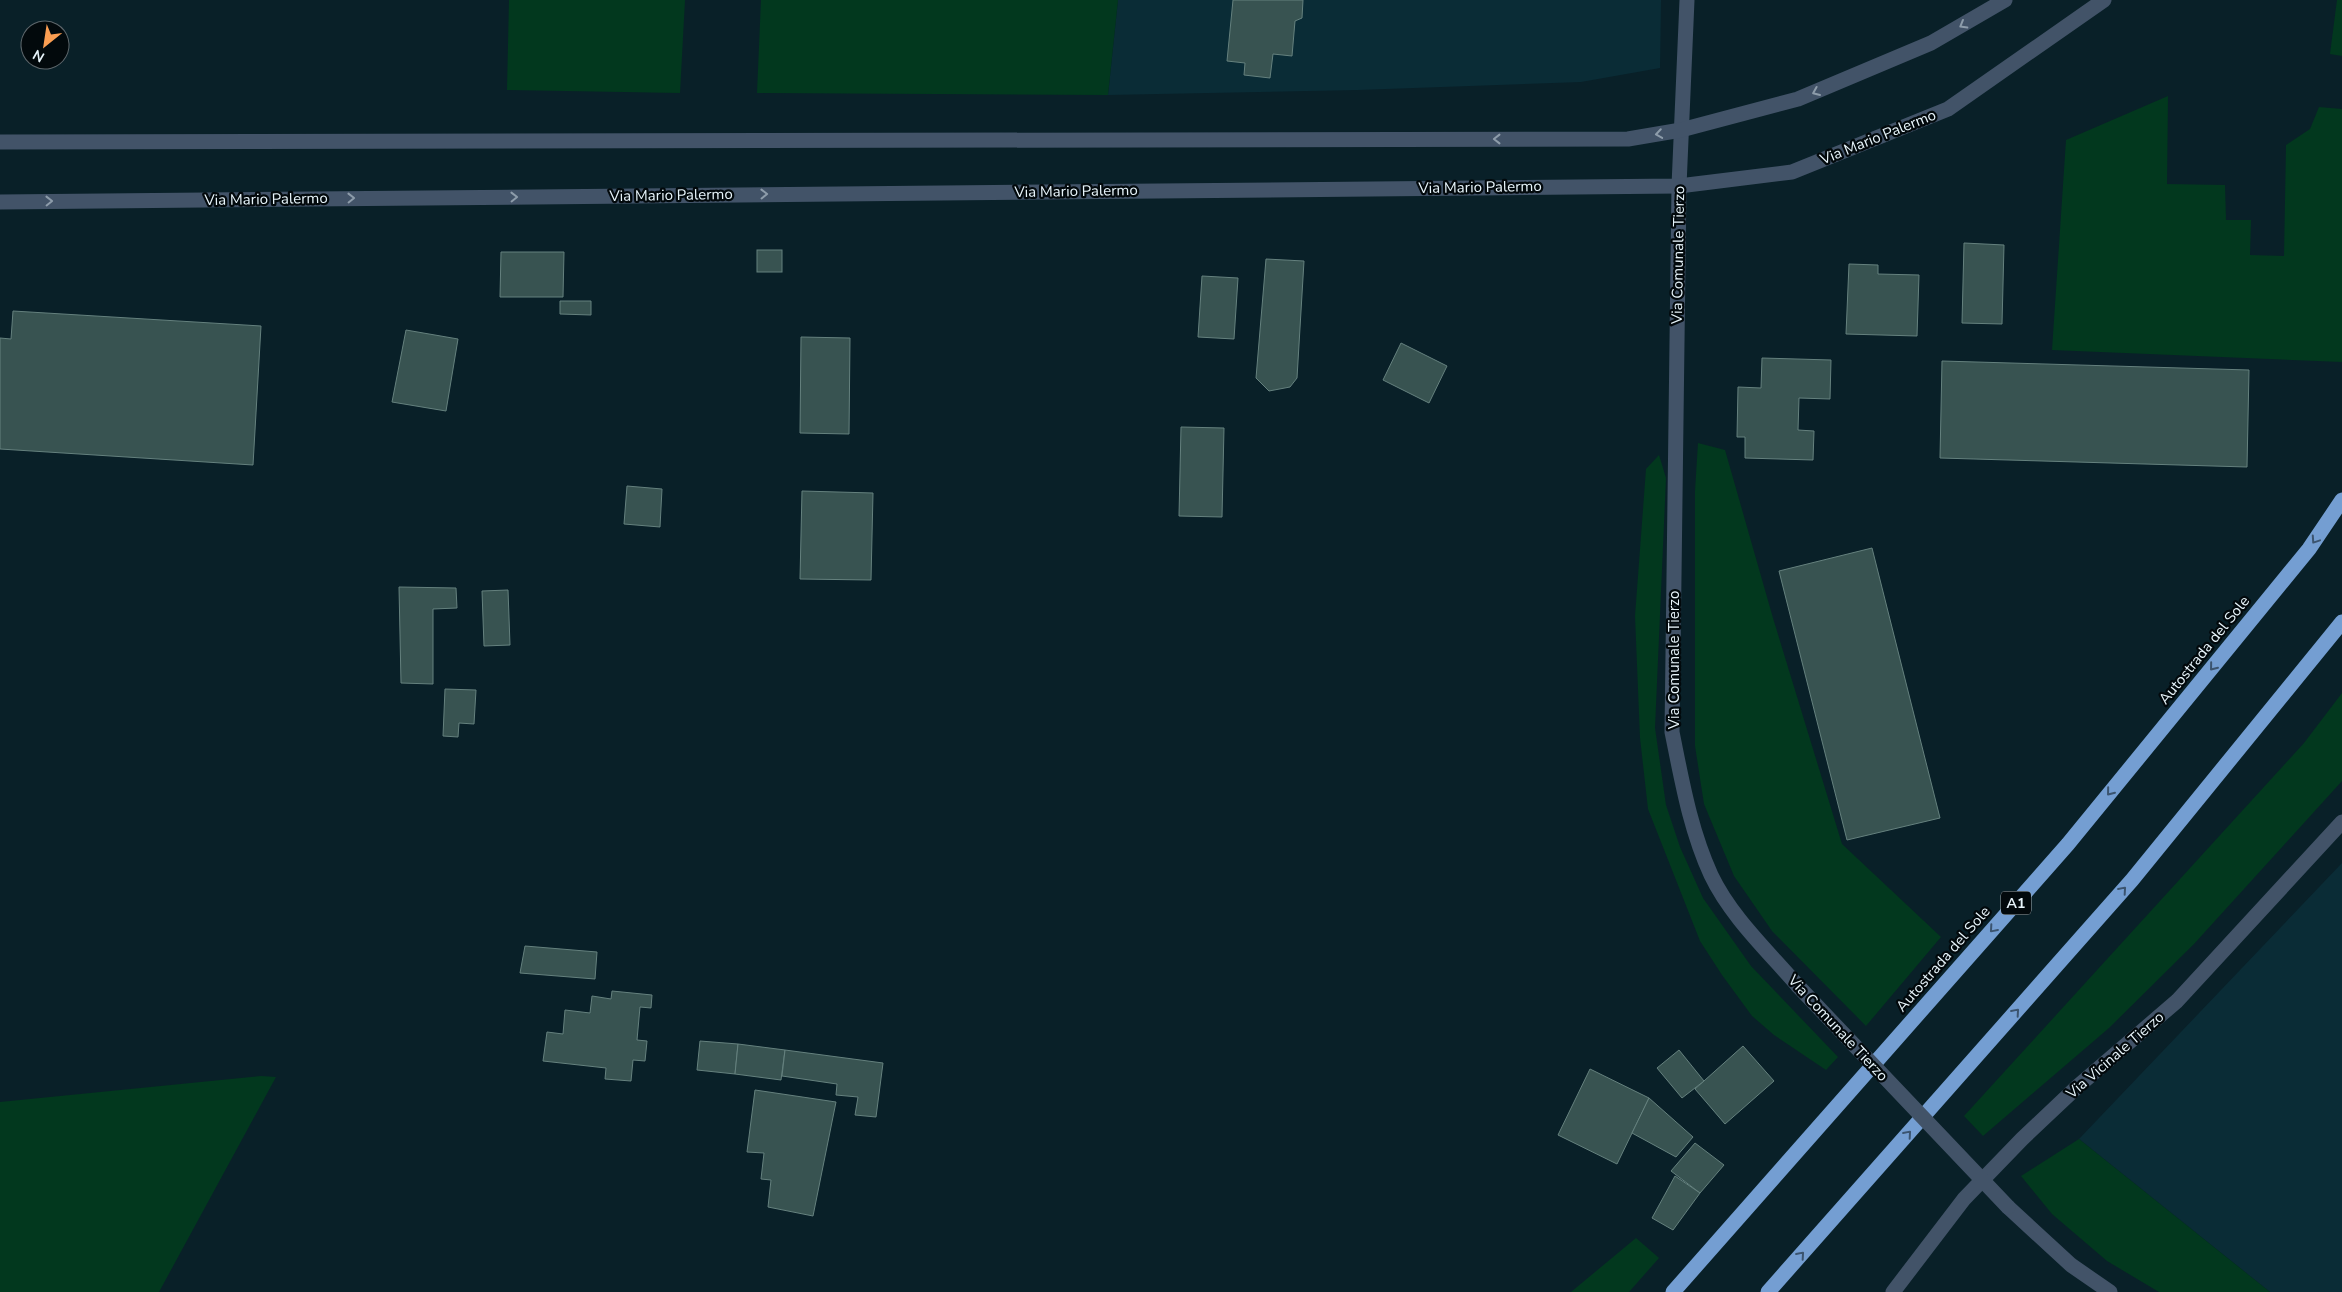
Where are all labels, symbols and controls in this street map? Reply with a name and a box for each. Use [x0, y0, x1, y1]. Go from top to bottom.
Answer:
one-way arrow [1960, 18, 1969, 28]
north arrow [20, 20, 70, 70]
text: N [29, 45, 48, 67]
one-way arrow [1812, 86, 1821, 96]
street label: Via Mario Palermo [1816, 105, 1939, 170]
one-way arrow [1655, 128, 1663, 139]
one-way arrow [1493, 134, 1500, 144]
street label: Via Mario Palermo [1417, 176, 1542, 198]
street label: Via Mario Palermo [1013, 180, 1138, 202]
street label: Via Mario Palermo [608, 184, 733, 206]
street label: Via Comunale Tierzo [1667, 186, 1689, 325]
street label: Via Mario Palermo [203, 188, 328, 210]
one-way arrow [760, 189, 768, 199]
one-way arrow [510, 192, 518, 202]
one-way arrow [348, 193, 355, 203]
one-way arrow [45, 196, 53, 206]
one-way arrow [2312, 535, 2321, 544]
street label: Via Comunale Tierzo [1664, 591, 1684, 730]
street label: Autostrada del Sole [2154, 592, 2254, 708]
one-way arrow [2209, 661, 2218, 670]
one-way arrow [2106, 787, 2115, 796]
one-way arrow [2117, 886, 2126, 895]
road number: A1 [2001, 891, 2031, 914]
street label: Autostrada del Sole [1892, 902, 1995, 1016]
one-way arrow [1990, 923, 1998, 932]
street label: Via Comunale Tierzo [1783, 970, 1893, 1085]
street label: Via Vicinale Tierzo [2061, 1007, 2168, 1104]
one-way arrow [2010, 1008, 2019, 1017]
one-way arrow [1902, 1130, 1911, 1139]
one-way arrow [1795, 1252, 1804, 1261]

